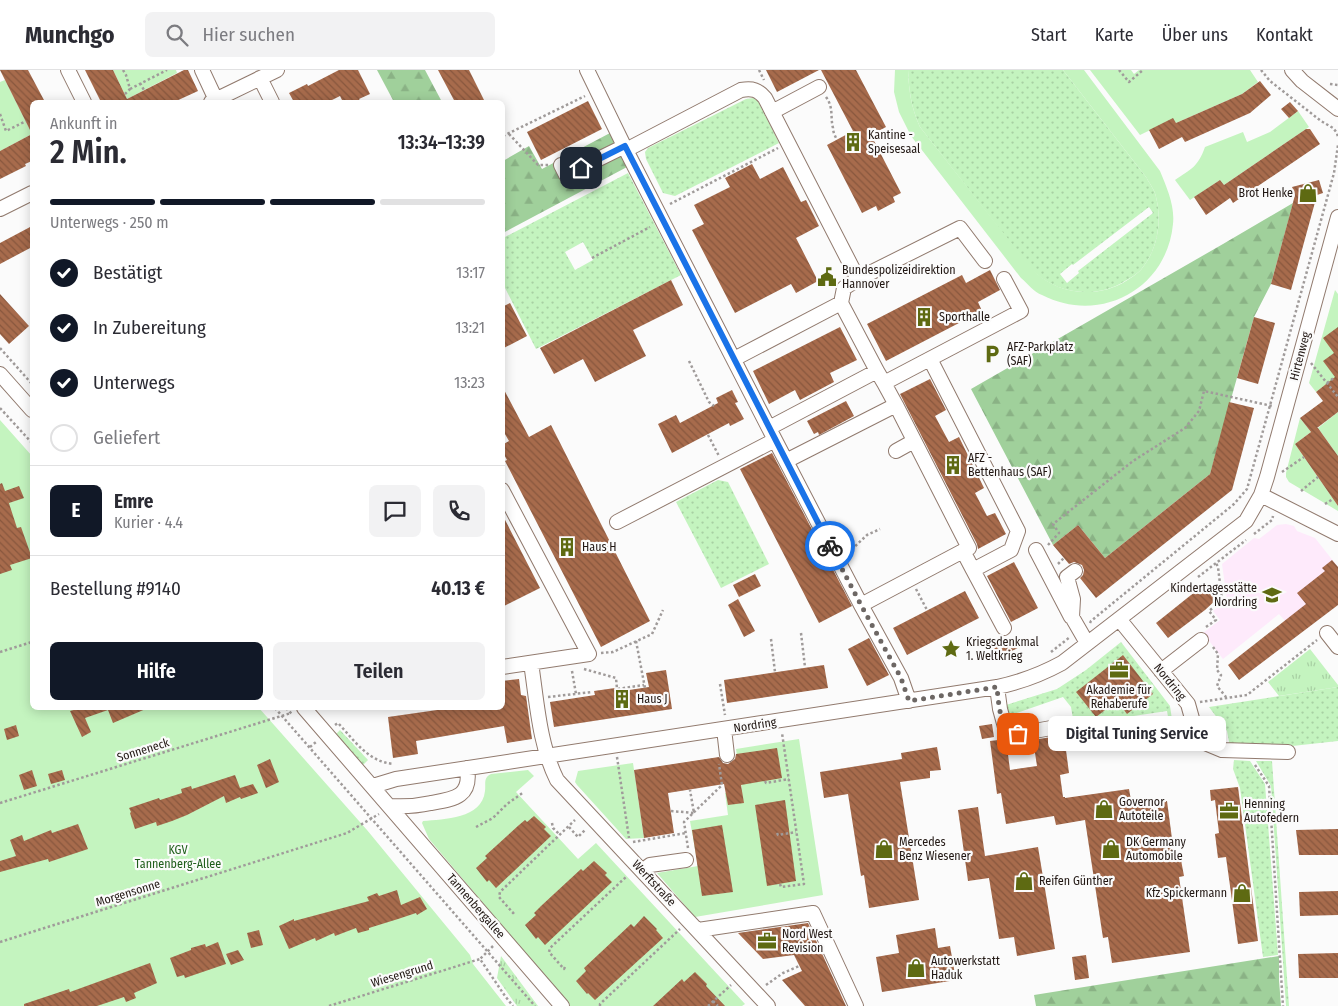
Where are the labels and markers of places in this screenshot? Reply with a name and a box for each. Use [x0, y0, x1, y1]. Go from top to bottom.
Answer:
place label: Kantine - Speisesaal [868, 128, 920, 156]
building icon: Kantine - Speisesaal [842, 131, 864, 153]
pin [560, 147, 602, 189]
shop icon: Brot Henke [1297, 182, 1319, 204]
place label: Brot Henke [1239, 186, 1293, 200]
place label: Bundespolizeidirektion Hannover [842, 263, 956, 291]
public building icon: Bundespolizeidirektion Hannover [816, 266, 838, 288]
building icon: Sporthalle [913, 306, 935, 328]
place label: Sporthalle [939, 310, 990, 324]
place label: AFZ-Parkplatz (SAF) [1007, 340, 1073, 368]
parking icon: AFZ-Parkplatz (SAF) [981, 343, 1003, 365]
place label: AFZ - Bettenhaus (SAF) [968, 451, 1052, 479]
building icon: AFZ - Bettenhaus (SAF) [942, 454, 964, 476]
building icon: Haus H [556, 536, 578, 558]
place label: Haus H [582, 540, 617, 554]
place label: Kindertagesstätte Nordring [1170, 581, 1257, 609]
school or university icon: Kindertagesstätte Nordring [1261, 584, 1283, 606]
place label: Kriegsdenkmal 1. Weltkrieg [966, 635, 1039, 663]
place icon: Kriegsdenkmal 1. Weltkrieg [940, 638, 962, 660]
office icon: Akademie für Rehaberufe [1108, 659, 1130, 681]
place label: Akademie für Rehaberufe [1086, 683, 1152, 711]
building icon: Haus J [611, 688, 633, 710]
place label: Haus J [637, 692, 668, 706]
pin [997, 713, 1039, 755]
callout: Digital Tuning Service [1048, 716, 1226, 752]
place label: Governor Autoteile [1119, 795, 1165, 823]
place label: Henning Autofedern [1244, 797, 1299, 825]
shop icon: Governor Autoteile [1093, 798, 1115, 820]
office icon: Henning Autofedern [1218, 800, 1240, 822]
place label: Mercedes Benz Wiesener [899, 835, 972, 863]
place label: DK Germany Automobile [1126, 835, 1186, 863]
shop icon: Mercedes Benz Wiesener [873, 838, 895, 860]
shop icon: DK Germany Automobile [1100, 838, 1122, 860]
shop icon: Reifen Günther [1013, 870, 1035, 892]
place label: Reifen Günther [1039, 874, 1114, 888]
shop icon: Kfz Spickermann [1231, 882, 1253, 904]
place label: Kfz Spickermann [1146, 886, 1227, 900]
place label: Nord West Revision [782, 927, 833, 955]
office icon: Nord West Revision [756, 930, 778, 952]
place label: Autowerkstatt Haduk [931, 954, 1000, 982]
shop icon: Autowerkstatt Haduk [905, 957, 927, 979]

